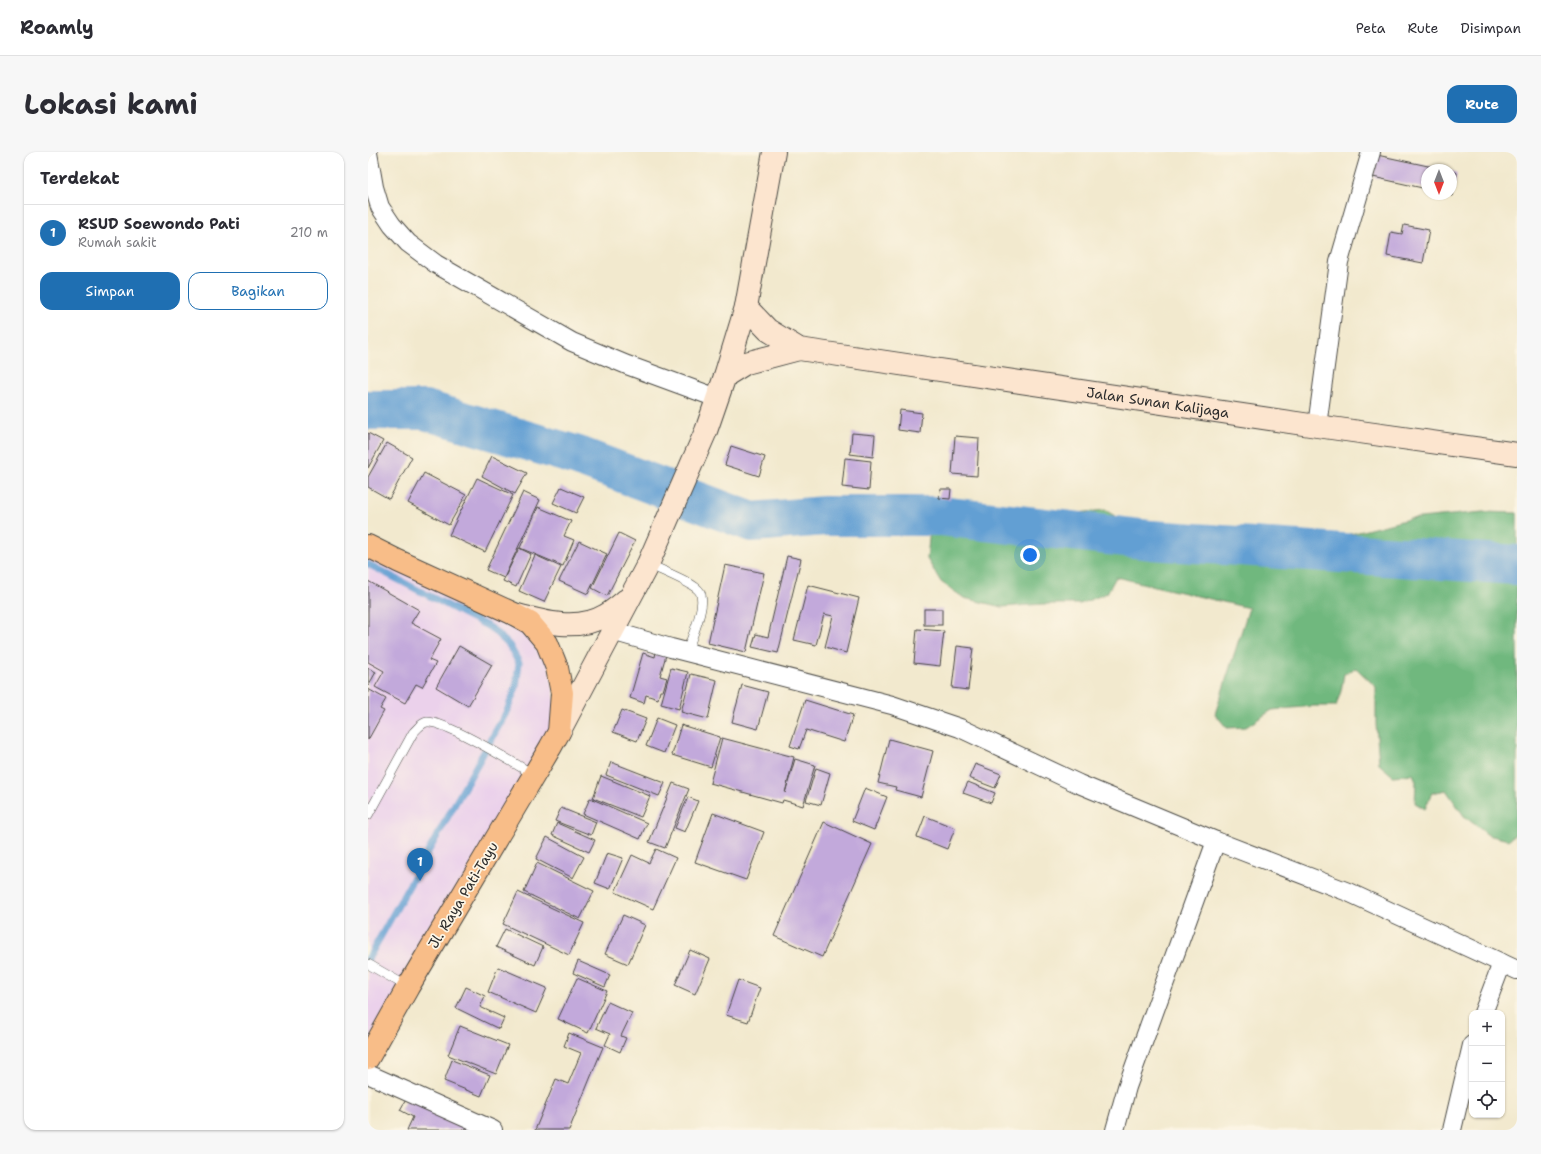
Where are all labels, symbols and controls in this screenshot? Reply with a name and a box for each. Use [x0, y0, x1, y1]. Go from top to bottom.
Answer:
text: Roamly [20, 15, 94, 40]
text: Peta [1356, 19, 1385, 37]
text: Rute [1407, 19, 1438, 37]
text: Disimpan [1460, 19, 1521, 37]
text: Lokasi kami [24, 85, 198, 123]
button: Rute [1447, 85, 1517, 123]
north arrow [1421, 164, 1457, 200]
text: Terdekat [40, 167, 120, 189]
text: RSUD Soewondo Pati [78, 214, 240, 234]
text: 1 [50, 224, 56, 241]
text: 210 m [290, 224, 328, 241]
text: Rumah sakit [78, 234, 157, 251]
button: Simpan [40, 272, 180, 310]
button: Bagikan [188, 272, 328, 310]
street label: Jalan Sunan Kalijaga [1085, 383, 1231, 422]
your location [1020, 545, 1040, 565]
street label: Jl. Raya Pati-Tayu [424, 838, 502, 952]
pin: 1 [407, 848, 433, 881]
map controls [1469, 1010, 1505, 1118]
button: + [1469, 1010, 1505, 1046]
button: − [1469, 1046, 1505, 1082]
button: locate [1469, 1082, 1505, 1118]

